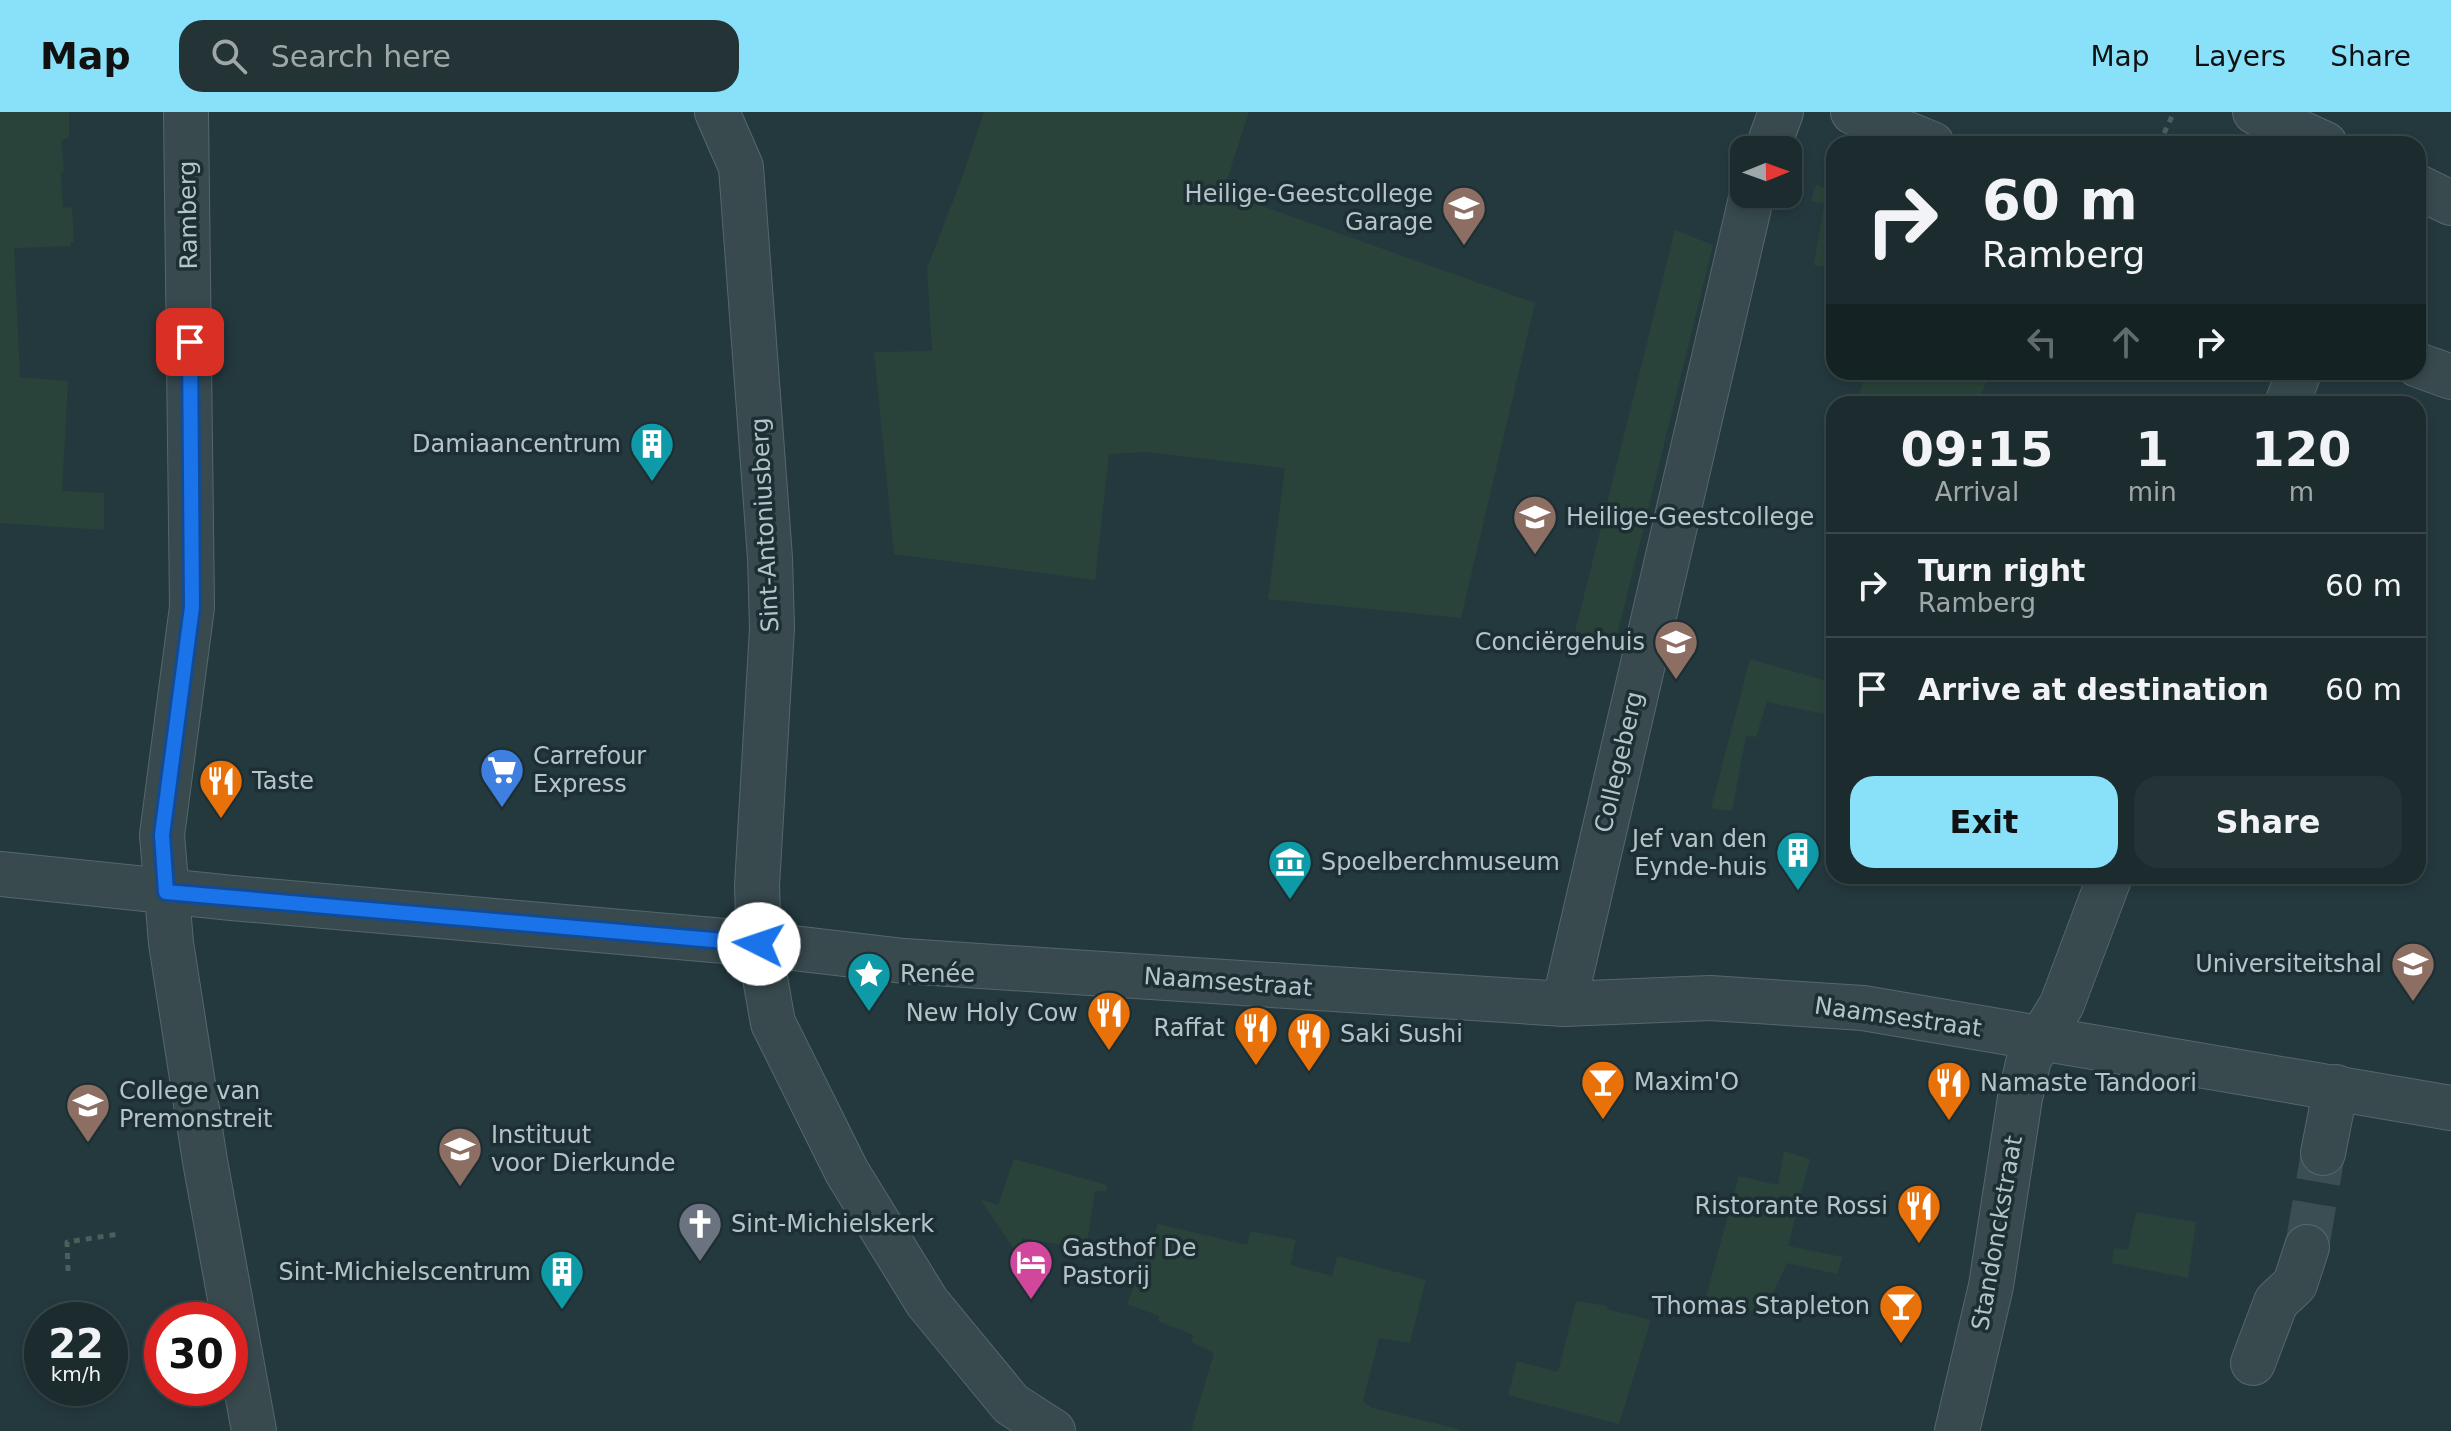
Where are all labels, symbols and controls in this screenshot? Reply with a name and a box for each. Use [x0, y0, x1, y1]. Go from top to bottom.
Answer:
search box [179, 20, 739, 92]
text: Map [40, 34, 131, 78]
icon: search [207, 34, 251, 78]
text: Search here [271, 39, 451, 74]
text: Map [2090, 40, 2150, 73]
text: Layers [2194, 40, 2286, 73]
text: Share [2330, 40, 2411, 73]
north arrow [1730, 136, 1802, 208]
map controls [1730, 136, 1802, 208]
street label: Ramberg [173, 160, 203, 270]
text: 60 m [1982, 167, 2138, 232]
icon: right [1850, 168, 1954, 272]
place label: Heilige-Geestcollege Garage [1185, 180, 1433, 236]
school or university icon: Heilige-Geestcollege Garage [1440, 184, 1488, 247]
text: Ramberg [1982, 234, 2145, 275]
pin [156, 308, 224, 376]
icon: arrive [168, 320, 212, 364]
icon: left [2020, 320, 2064, 364]
icon: ahead [2104, 320, 2148, 364]
icon: right [2188, 320, 2232, 364]
street label: Sint-Antoniusberg [745, 417, 785, 633]
building icon: Damiaancentrum [628, 420, 676, 483]
text: 09:15 [1900, 421, 2053, 477]
text: 1 [2136, 421, 2169, 477]
text: 120 [2251, 421, 2351, 477]
place label: Damiaancentrum [412, 430, 621, 458]
text: Arrival [1935, 477, 2019, 507]
text: min [2128, 477, 2177, 507]
text: m [2289, 477, 2314, 507]
school or university icon: Heilige-Geestcollege [1511, 493, 1559, 556]
place label: Heilige-Geestcollege [1566, 503, 1814, 531]
text: Turn right [1918, 553, 2085, 588]
icon: right [1850, 563, 1894, 607]
text: 60 m [2325, 568, 2402, 603]
text: Ramberg [1918, 588, 2036, 618]
school or university icon: Conciërgehuis [1652, 618, 1700, 681]
place label: Conciërgehuis [1475, 628, 1645, 656]
icon: arrive [1850, 667, 1894, 711]
text: Arrive at destination [1918, 672, 2269, 707]
text: 60 m [2325, 672, 2402, 707]
street label: Collegeberg [1589, 689, 1649, 835]
place label: Carrefour Express [533, 742, 646, 798]
supermarket icon: Carrefour Express [478, 746, 526, 809]
restaurant icon: Taste [197, 757, 245, 820]
place label: Taste [251, 767, 314, 795]
button: Exit [1850, 776, 2118, 868]
button: Share [2134, 776, 2402, 868]
place label: Jef van den Eynde-huis [1630, 825, 1767, 881]
building icon: Jef van den Eynde-huis [1774, 829, 1822, 892]
museum icon: Spoelberchmuseum [1266, 838, 1314, 901]
place label: Spoelberchmuseum [1321, 848, 1560, 876]
position arrow [717, 902, 801, 986]
school or university icon: Universiteitshal [2389, 940, 2437, 1003]
place icon: Renée [845, 950, 893, 1013]
place label: Universiteitshal [2195, 950, 2382, 978]
place label: Renée [900, 960, 975, 988]
street label: Naamsestraat [1143, 962, 1313, 1002]
restaurant icon: New Holy Cow [1085, 989, 1133, 1052]
street label: Naamsestraat [1813, 991, 1983, 1043]
place label: New Holy Cow [906, 999, 1078, 1027]
restaurant icon: Raffat [1232, 1004, 1280, 1067]
restaurant icon: Saki Sushi [1285, 1010, 1333, 1073]
place label: Raffat [1153, 1014, 1225, 1042]
place label: Saki Sushi [1340, 1020, 1463, 1048]
bar icon: Maxim'O [1579, 1058, 1627, 1121]
restaurant icon: Namaste Tandoori [1925, 1059, 1973, 1122]
place label: Maxim'O [1634, 1068, 1739, 1096]
place label: Namaste Tandoori [1980, 1069, 2197, 1097]
place label: College van Premonstreit [119, 1077, 273, 1133]
school or university icon: College van Premonstreit [64, 1081, 112, 1144]
place label: Instituut voor Dierkunde [491, 1121, 675, 1177]
school or university icon: Instituut voor Dierkunde [436, 1125, 484, 1188]
street label: Standonckstraat [1966, 1133, 2028, 1333]
restaurant icon: Ristorante Rossi [1895, 1182, 1943, 1245]
place label: Ristorante Rossi [1695, 1192, 1888, 1220]
church icon: Sint-Michielskerk [676, 1200, 724, 1263]
place label: Sint-Michielskerk [731, 1210, 934, 1238]
place label: Gasthof De Pastorij [1062, 1234, 1196, 1290]
hotel icon: Gasthof De Pastorij [1007, 1238, 1055, 1301]
building icon: Sint-Michielscentrum [538, 1248, 586, 1311]
place label: Sint-Michielscentrum [278, 1258, 531, 1286]
bar icon: Thomas Stapleton [1877, 1282, 1925, 1345]
place label: Thomas Stapleton [1651, 1292, 1870, 1320]
speed limit sign: 30 [144, 1302, 248, 1406]
text: 22 [48, 1321, 104, 1367]
text: km/h [51, 1362, 101, 1386]

